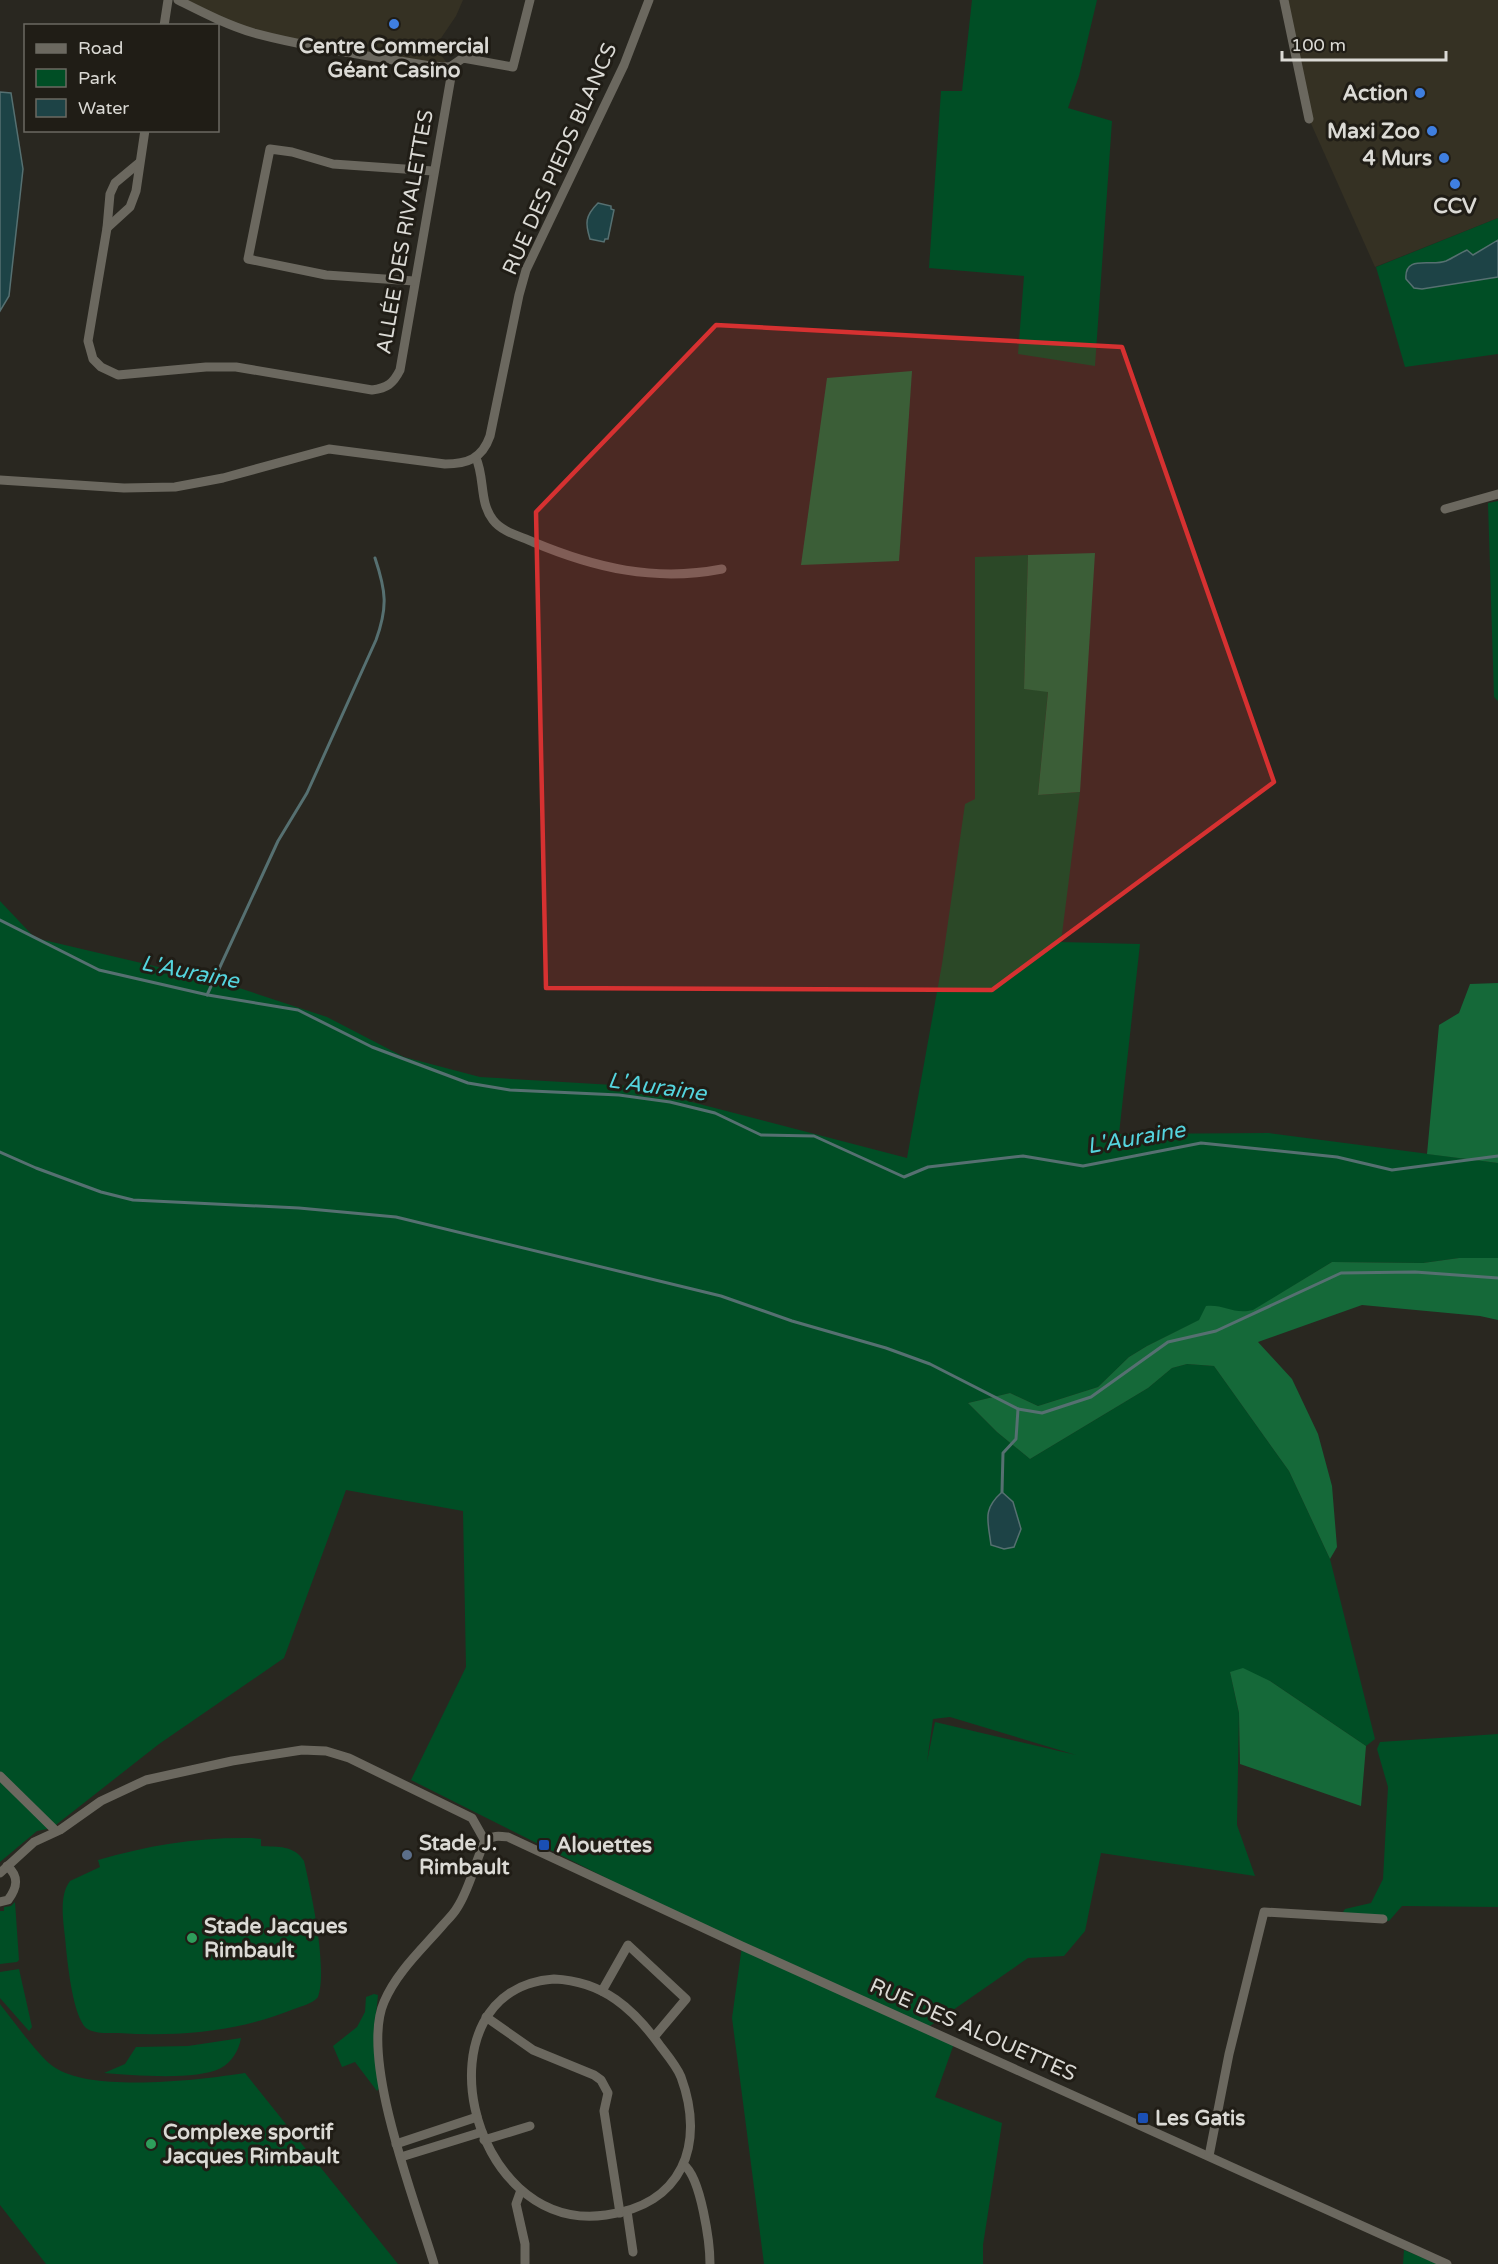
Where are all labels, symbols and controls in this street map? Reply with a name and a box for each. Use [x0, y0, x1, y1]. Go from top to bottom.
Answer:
marker: Centre Commercial Géant Casino [387, 17, 401, 31]
legend [24, 24, 219, 132]
scale bar [1282, 24, 1446, 62]
place label: Centre Commercial Géant Casino [299, 34, 489, 83]
text: 100 m [1291, 34, 1346, 56]
text: Road [78, 37, 123, 59]
street label: RUE DES PIEDS BLANCS [497, 39, 623, 279]
text: Park [78, 67, 117, 89]
place label: Action [1343, 81, 1408, 106]
marker: Action [1413, 86, 1427, 100]
text: Water [78, 97, 129, 119]
street label: ALLÉE DES RIVALETTES [371, 108, 439, 356]
place label: Maxi Zoo [1327, 119, 1420, 144]
marker: Maxi Zoo [1425, 124, 1439, 138]
place label: 4 Murs [1362, 146, 1432, 171]
marker: 4 Murs [1437, 151, 1451, 165]
marker: CCV [1448, 177, 1462, 191]
place label: CCV [1433, 194, 1477, 219]
water label: L'Auraine [139, 950, 243, 995]
water label: L'Auraine [606, 1067, 709, 1107]
water label: L'Auraine [1085, 1116, 1189, 1159]
place label: Stade J. Rimbault [419, 1831, 509, 1880]
place label: Alouettes [556, 1833, 652, 1858]
marker: Alouettes [537, 1838, 551, 1852]
marker: Stade J. Rimbault [400, 1848, 414, 1862]
place label: Stade Jacques Rimbault [204, 1914, 348, 1963]
marker: Stade Jacques Rimbault [185, 1931, 199, 1945]
street label: RUE DES ALOUETTES [866, 1973, 1080, 2087]
place label: Les Gatis [1155, 2106, 1245, 2131]
marker: Les Gatis [1136, 2111, 1150, 2125]
place label: Complexe sportif Jacques Rimbault [162, 2120, 340, 2169]
marker: Complexe sportif Jacques Rimbault [144, 2137, 158, 2151]

